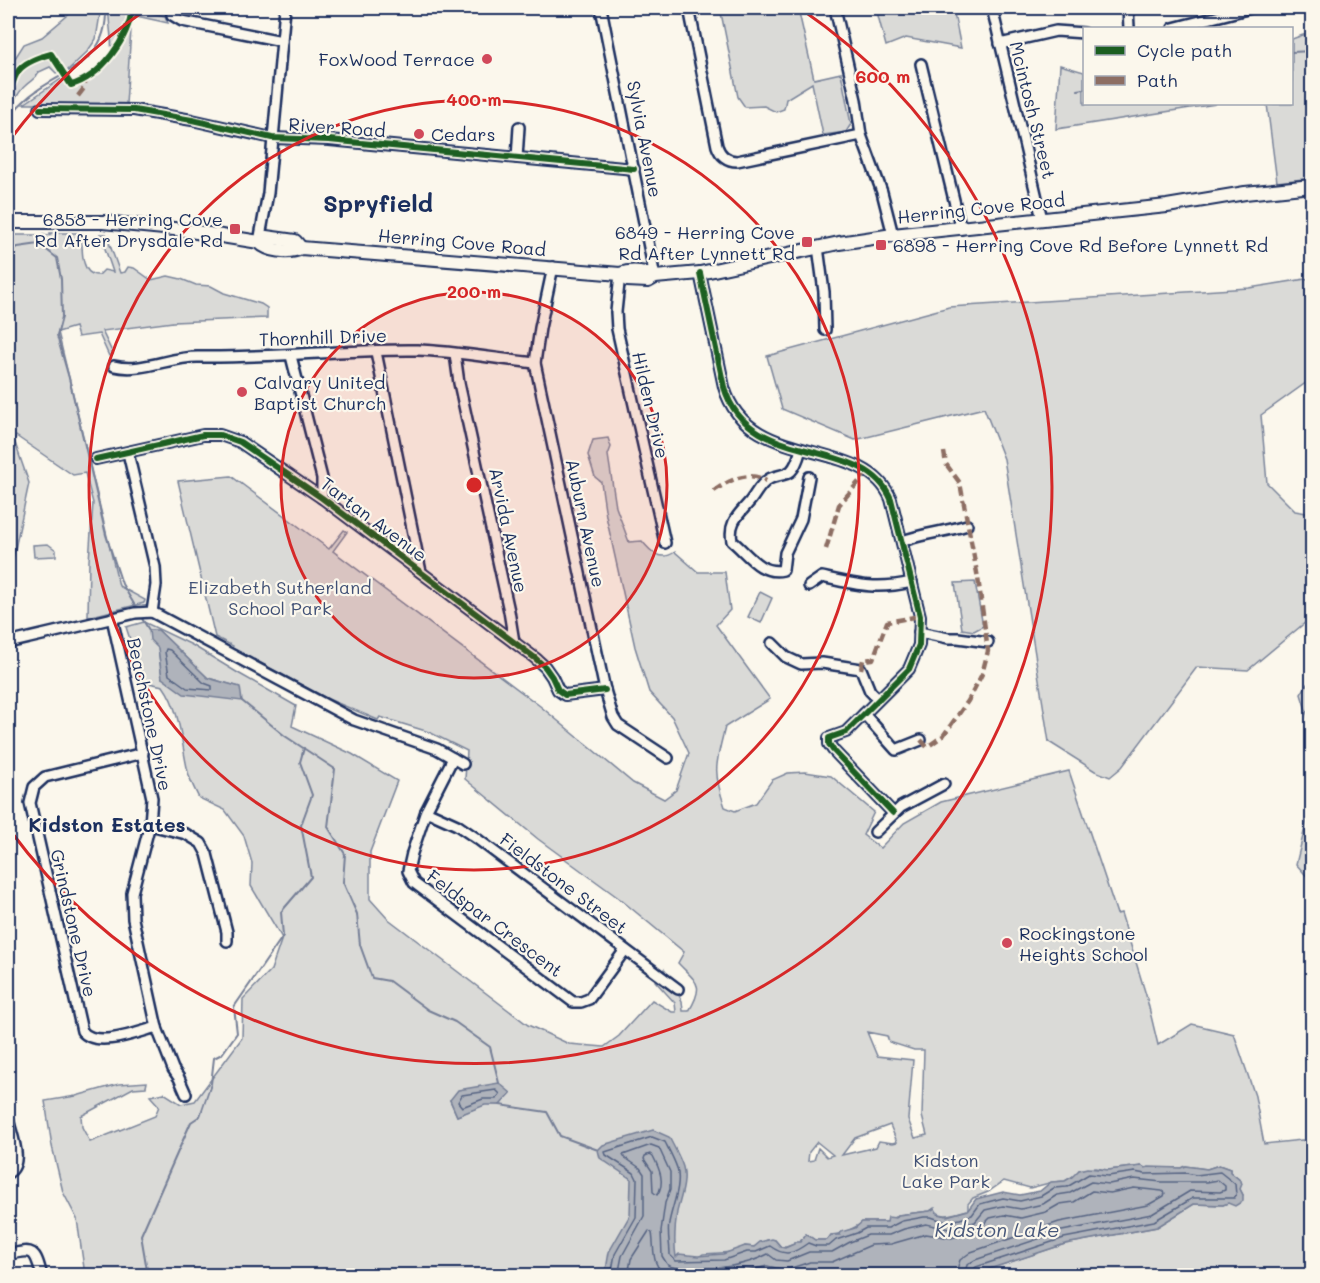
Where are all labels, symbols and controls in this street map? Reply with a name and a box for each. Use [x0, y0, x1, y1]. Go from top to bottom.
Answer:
legend [1083, 27, 1293, 105]
text: Cycle path [1137, 38, 1232, 62]
street label: Mcintosh Street [1004, 39, 1062, 181]
place label: FoxWood Terrace [319, 47, 475, 71]
marker: FoxWood Terrace [480, 52, 494, 66]
text: 600 m [856, 64, 910, 88]
text: Path [1137, 68, 1177, 92]
street label: Sylvia Avenue [622, 79, 668, 199]
text: 400 m [446, 87, 502, 111]
street label: River Road [288, 112, 386, 142]
place label: Cedars [431, 122, 495, 146]
marker: Cedars [412, 127, 426, 141]
district label: Spryfield [323, 187, 433, 218]
street label: Herring Cove Road [896, 187, 1066, 229]
place label: 6858 - Herring Cove Rd After Drysdale Rd [34, 207, 223, 252]
place label: 6849 - Herring Cove Rd After Lynnett Rd [615, 220, 795, 265]
marker: 6858 - Herring Cove Rd After Drysdale Rd [228, 222, 242, 236]
street label: Herring Cove Road [377, 223, 547, 261]
place label: 6898 - Herring Cove Rd Before Lynnett Rd [893, 233, 1268, 257]
marker: 6849 - Herring Cove Rd After Lynnett Rd [800, 235, 814, 249]
marker: 6898 - Herring Cove Rd Before Lynnett Rd [874, 238, 888, 252]
text: 200 m [447, 279, 501, 303]
street label: Thornhill Drive [259, 323, 387, 351]
street label: Hilden Drive [627, 349, 675, 461]
place label: Calvary United Baptist Church [254, 370, 386, 415]
marker: Calvary United Baptist Church [235, 385, 249, 399]
street label: Auburn Avenue [561, 457, 611, 589]
street label: Arvida Avenue [484, 465, 534, 595]
street label: Tartan Avenue [316, 471, 432, 567]
centre of rings [464, 475, 484, 495]
park label: Elizabeth Sutherland School Park [188, 575, 372, 620]
street label: Beachstone Drive [122, 635, 178, 793]
district label: Kidston Estates [28, 811, 186, 837]
street label: Fieldstone Street [495, 827, 633, 939]
street label: Grindstone Drive [45, 847, 103, 999]
street label: Feldspar Crescent [422, 864, 568, 982]
place label: Rockingstone Heights School [1019, 921, 1148, 966]
marker: Rockingstone Heights School [1000, 936, 1014, 950]
park label: Kidston Lake Park [902, 1148, 990, 1193]
water label: Kidston Lake [935, 1216, 1059, 1242]

